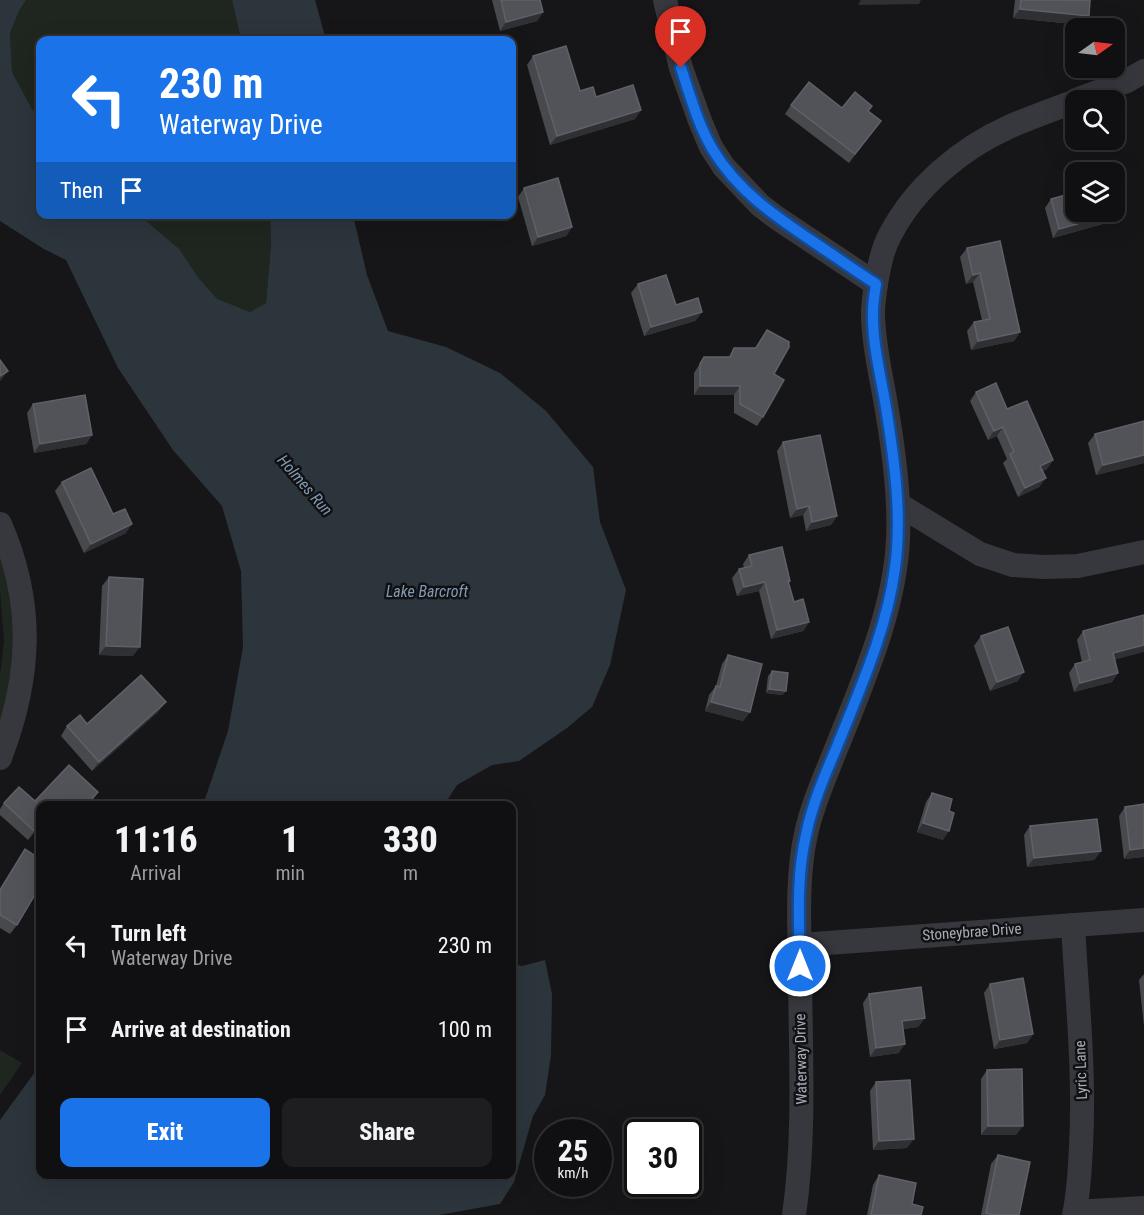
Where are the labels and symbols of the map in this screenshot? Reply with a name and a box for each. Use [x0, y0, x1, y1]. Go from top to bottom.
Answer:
pin [655, 6, 706, 68]
north arrow [1065, 18, 1125, 78]
water label: Holmes Run [274, 451, 336, 519]
water label: Lake Barcroft [386, 582, 468, 601]
street label: Stoneybrae Drive [922, 920, 1022, 944]
position arrow [768, 934, 832, 998]
street label: Waterway Drive [791, 1013, 811, 1105]
street label: Lyric Lane [1071, 1040, 1091, 1100]
speed limit sign: 30 [624, 1119, 702, 1197]

